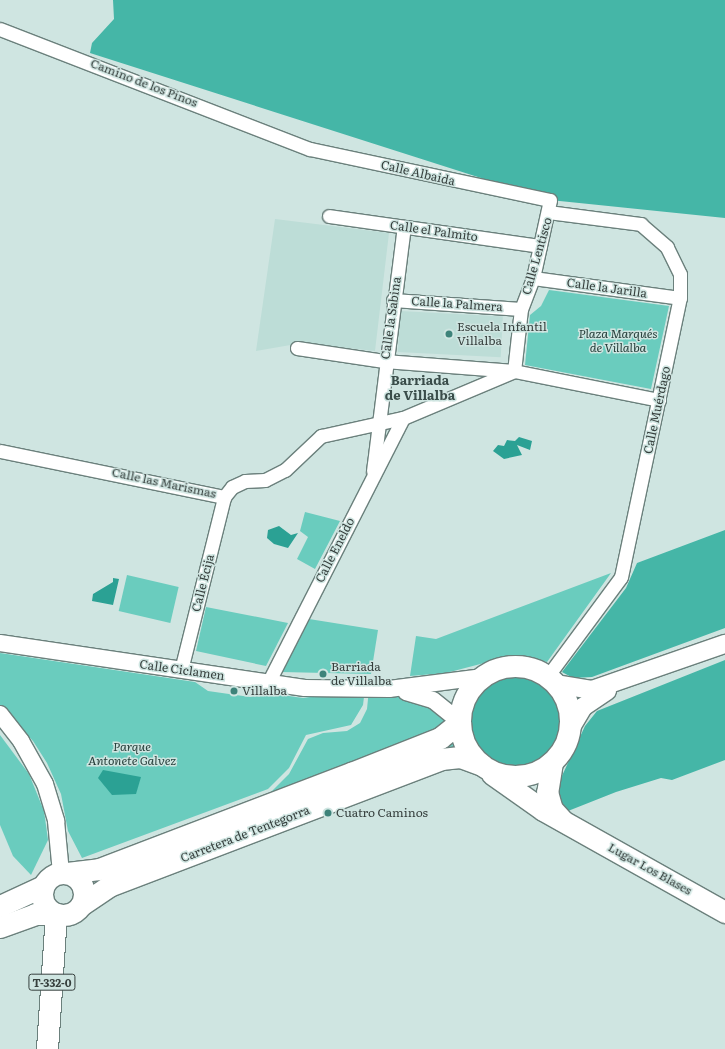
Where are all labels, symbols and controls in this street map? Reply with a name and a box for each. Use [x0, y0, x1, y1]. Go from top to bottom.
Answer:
street label: Camino de los Pinos [89, 56, 199, 110]
street label: Calle Albaida [380, 157, 456, 189]
street label: Calle Lentisco [519, 216, 555, 296]
street label: Calle el Palmito [389, 218, 479, 244]
street label: Calle la Jarilla [566, 275, 648, 301]
street label: Calle la Sabina [378, 276, 404, 360]
street label: Calle la Palmera [411, 294, 503, 314]
place label: Escuela Infantil Villalba [457, 320, 547, 348]
park label: Plaza Marqués de Villalba [578, 327, 658, 355]
marker: Escuela Infantil Villalba [444, 329, 454, 339]
street label: Calle Muérdago [641, 365, 673, 455]
district label: Barriada de Villalba [385, 373, 455, 404]
street label: Calle las Marismas [111, 465, 217, 501]
street label: Calle Eneldo [312, 515, 358, 585]
street label: Calle Écija [189, 553, 217, 613]
street label: Calle Ciclamen [139, 657, 225, 683]
place label: Barriada de Villalba [331, 660, 392, 688]
marker: Barriada de Villalba [318, 669, 328, 679]
place label: Villalba [242, 684, 287, 698]
marker: Villalba [229, 686, 239, 696]
park label: Parque Antonete Galvez [88, 740, 176, 768]
street label: Carretera de Tentegorra [178, 803, 312, 865]
place label: Cuatro Caminos [336, 806, 428, 820]
marker: Cuatro Caminos [323, 808, 333, 818]
street label: Lugar Los Blases [606, 840, 694, 898]
road number: T-332-0 [28, 973, 76, 991]

